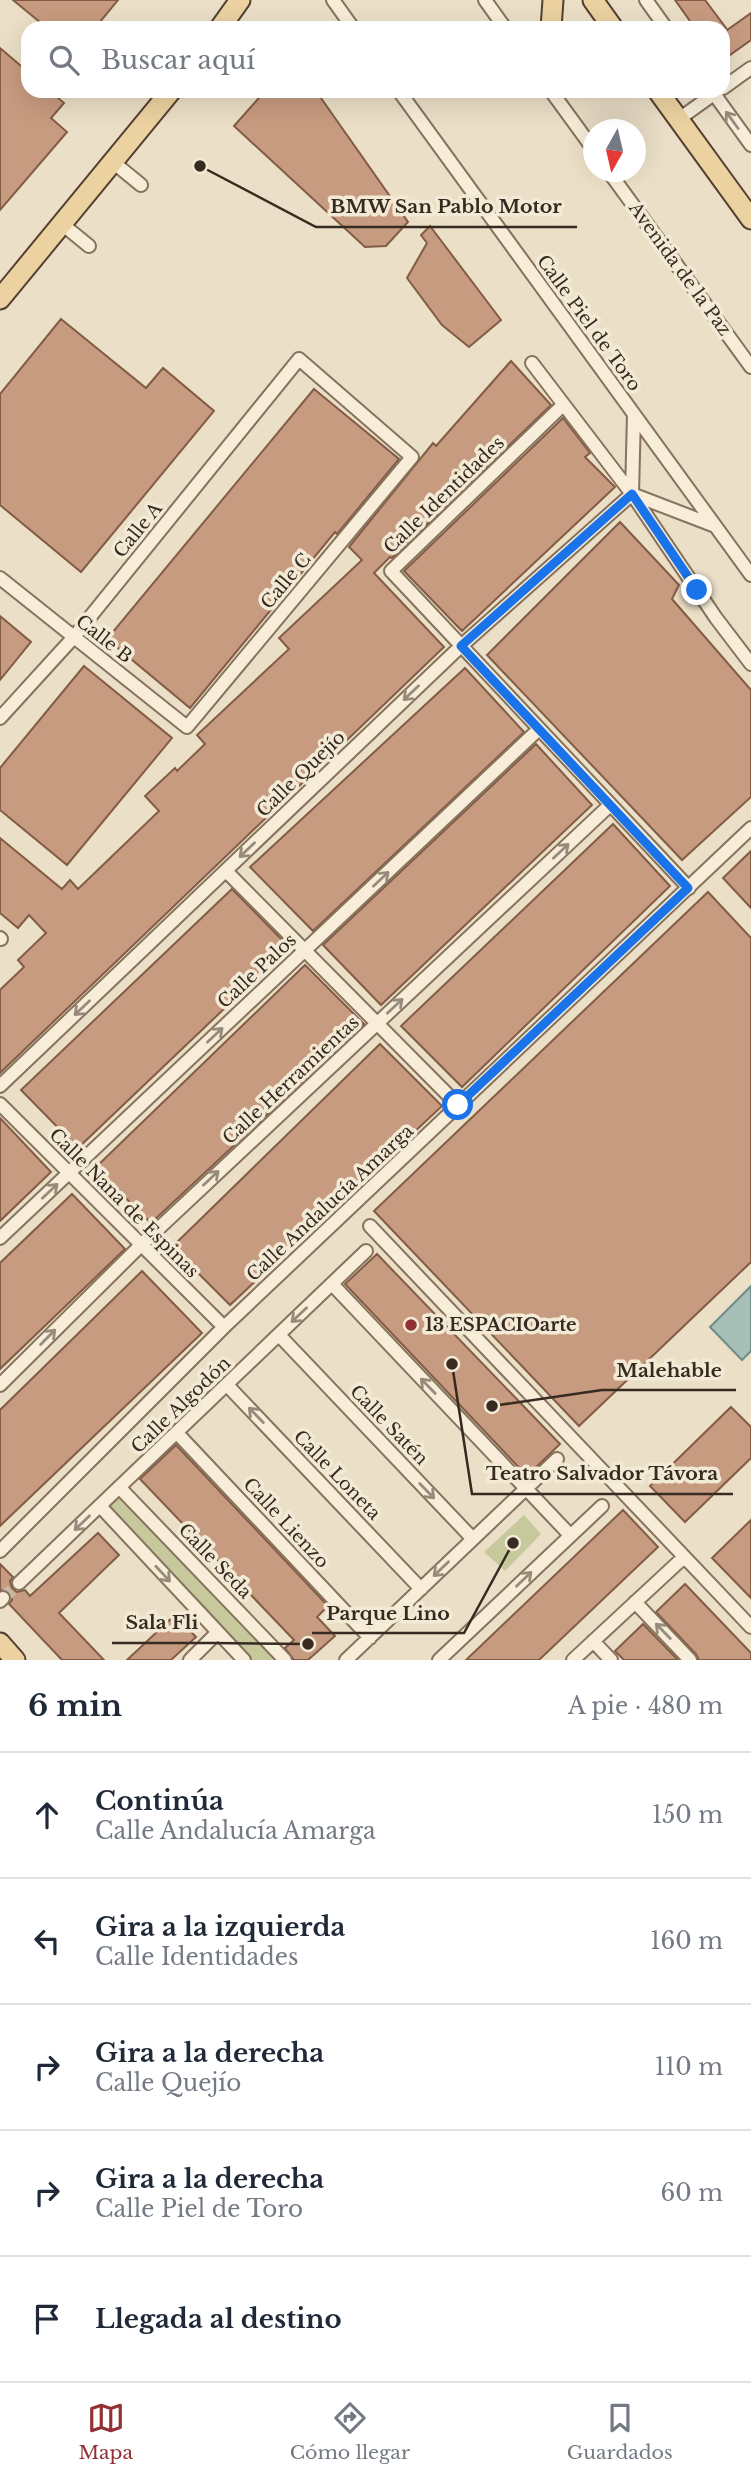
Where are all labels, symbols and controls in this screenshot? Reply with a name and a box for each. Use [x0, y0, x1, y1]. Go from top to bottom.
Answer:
search box [21, 21, 730, 98]
icon: search [45, 41, 83, 79]
text: Buscar aquí [101, 44, 255, 76]
one-way arrow [725, 111, 740, 130]
north arrow [583, 119, 646, 182]
callout: BMW San Pablo Motor [316, 187, 577, 227]
text: BMW San Pablo Motor [330, 195, 562, 218]
street label: Avenida de la Paz [623, 197, 736, 340]
street label: Calle Piel de Toro [532, 251, 646, 395]
street label: Calle Identidades [379, 432, 509, 558]
street label: Calle A [109, 497, 168, 562]
street label: Calle C [256, 549, 316, 613]
route end [681, 574, 712, 605]
street label: Calle B [71, 610, 137, 668]
one-way arrow [403, 685, 420, 702]
street label: Calle Quejío [252, 726, 350, 822]
one-way arrow [239, 842, 256, 859]
one-way arrow [552, 842, 569, 859]
one-way arrow [372, 870, 389, 887]
street label: Calle Palos [213, 929, 301, 1013]
one-way arrow [386, 998, 404, 1014]
one-way arrow [74, 999, 91, 1016]
street label: Calle Herramientas [218, 1011, 364, 1149]
one-way arrow [206, 1026, 223, 1043]
route start [442, 1089, 473, 1120]
street label: Calle Andalucía Amarga [242, 1120, 418, 1286]
street label: Calle Nana de Espinas [45, 1124, 203, 1282]
one-way arrow [202, 1170, 219, 1187]
one-way arrow [41, 1182, 58, 1199]
one-way arrow [291, 1307, 308, 1324]
place label: 13 ESPACIOarte [425, 1314, 577, 1336]
marker: 13 ESPACIOarte [403, 1317, 419, 1333]
one-way arrow [40, 1329, 57, 1346]
callout: Malehable [602, 1350, 736, 1390]
street label: Calle Algodón [127, 1352, 235, 1458]
text: Malehable [616, 1359, 722, 1382]
one-way arrow [420, 1378, 437, 1395]
street label: Calle Satén [345, 1380, 433, 1470]
one-way arrow [247, 1407, 264, 1424]
street label: Calle Loneta [289, 1426, 385, 1524]
callout: Teatro Salvador Távora [472, 1454, 733, 1494]
text: Teatro Salvador Távora [486, 1462, 718, 1485]
street label: Calle Lienzo [239, 1473, 333, 1573]
one-way arrow [419, 1482, 436, 1499]
one-way arrow [73, 1515, 90, 1532]
street label: Calle Seda [174, 1519, 256, 1603]
one-way arrow [433, 1561, 450, 1578]
one-way arrow [154, 1565, 171, 1582]
one-way arrow [515, 1571, 532, 1588]
callout: Parque Lino [312, 1593, 464, 1633]
text: Parque Lino [326, 1602, 450, 1625]
callout: Sala Fli [112, 1603, 212, 1643]
text: Sala Fli [126, 1611, 199, 1634]
one-way arrow [654, 1623, 671, 1640]
text: 6 min [28, 1687, 122, 1724]
text: A pie · 480 m [568, 1692, 723, 1720]
text: Continúa [95, 1785, 224, 1817]
icon: ahead [28, 1796, 66, 1834]
text: 150 m [652, 1801, 723, 1829]
text: Calle Andalucía Amarga [95, 1817, 376, 1845]
text: Gira a la izquierda [95, 1911, 345, 1943]
icon: left [28, 1922, 66, 1960]
text: 160 m [650, 1927, 723, 1955]
text: Calle Identidades [95, 1943, 298, 1971]
text: Gira a la derecha [95, 2037, 324, 2069]
icon: right [28, 2048, 66, 2086]
text: 110 m [655, 2053, 723, 2081]
text: Calle Quejío [95, 2069, 241, 2097]
text: Gira a la derecha [95, 2163, 324, 2195]
icon: right [28, 2174, 66, 2212]
text: 60 m [661, 2179, 723, 2207]
text: Calle Piel de Toro [95, 2195, 303, 2223]
icon: arrive [28, 2300, 66, 2338]
text: Llegada al destino [95, 2303, 342, 2335]
tab: Mapa [78, 2399, 133, 2464]
tab: Cómo llegar [290, 2399, 410, 2464]
tab: Guardados [567, 2399, 673, 2464]

